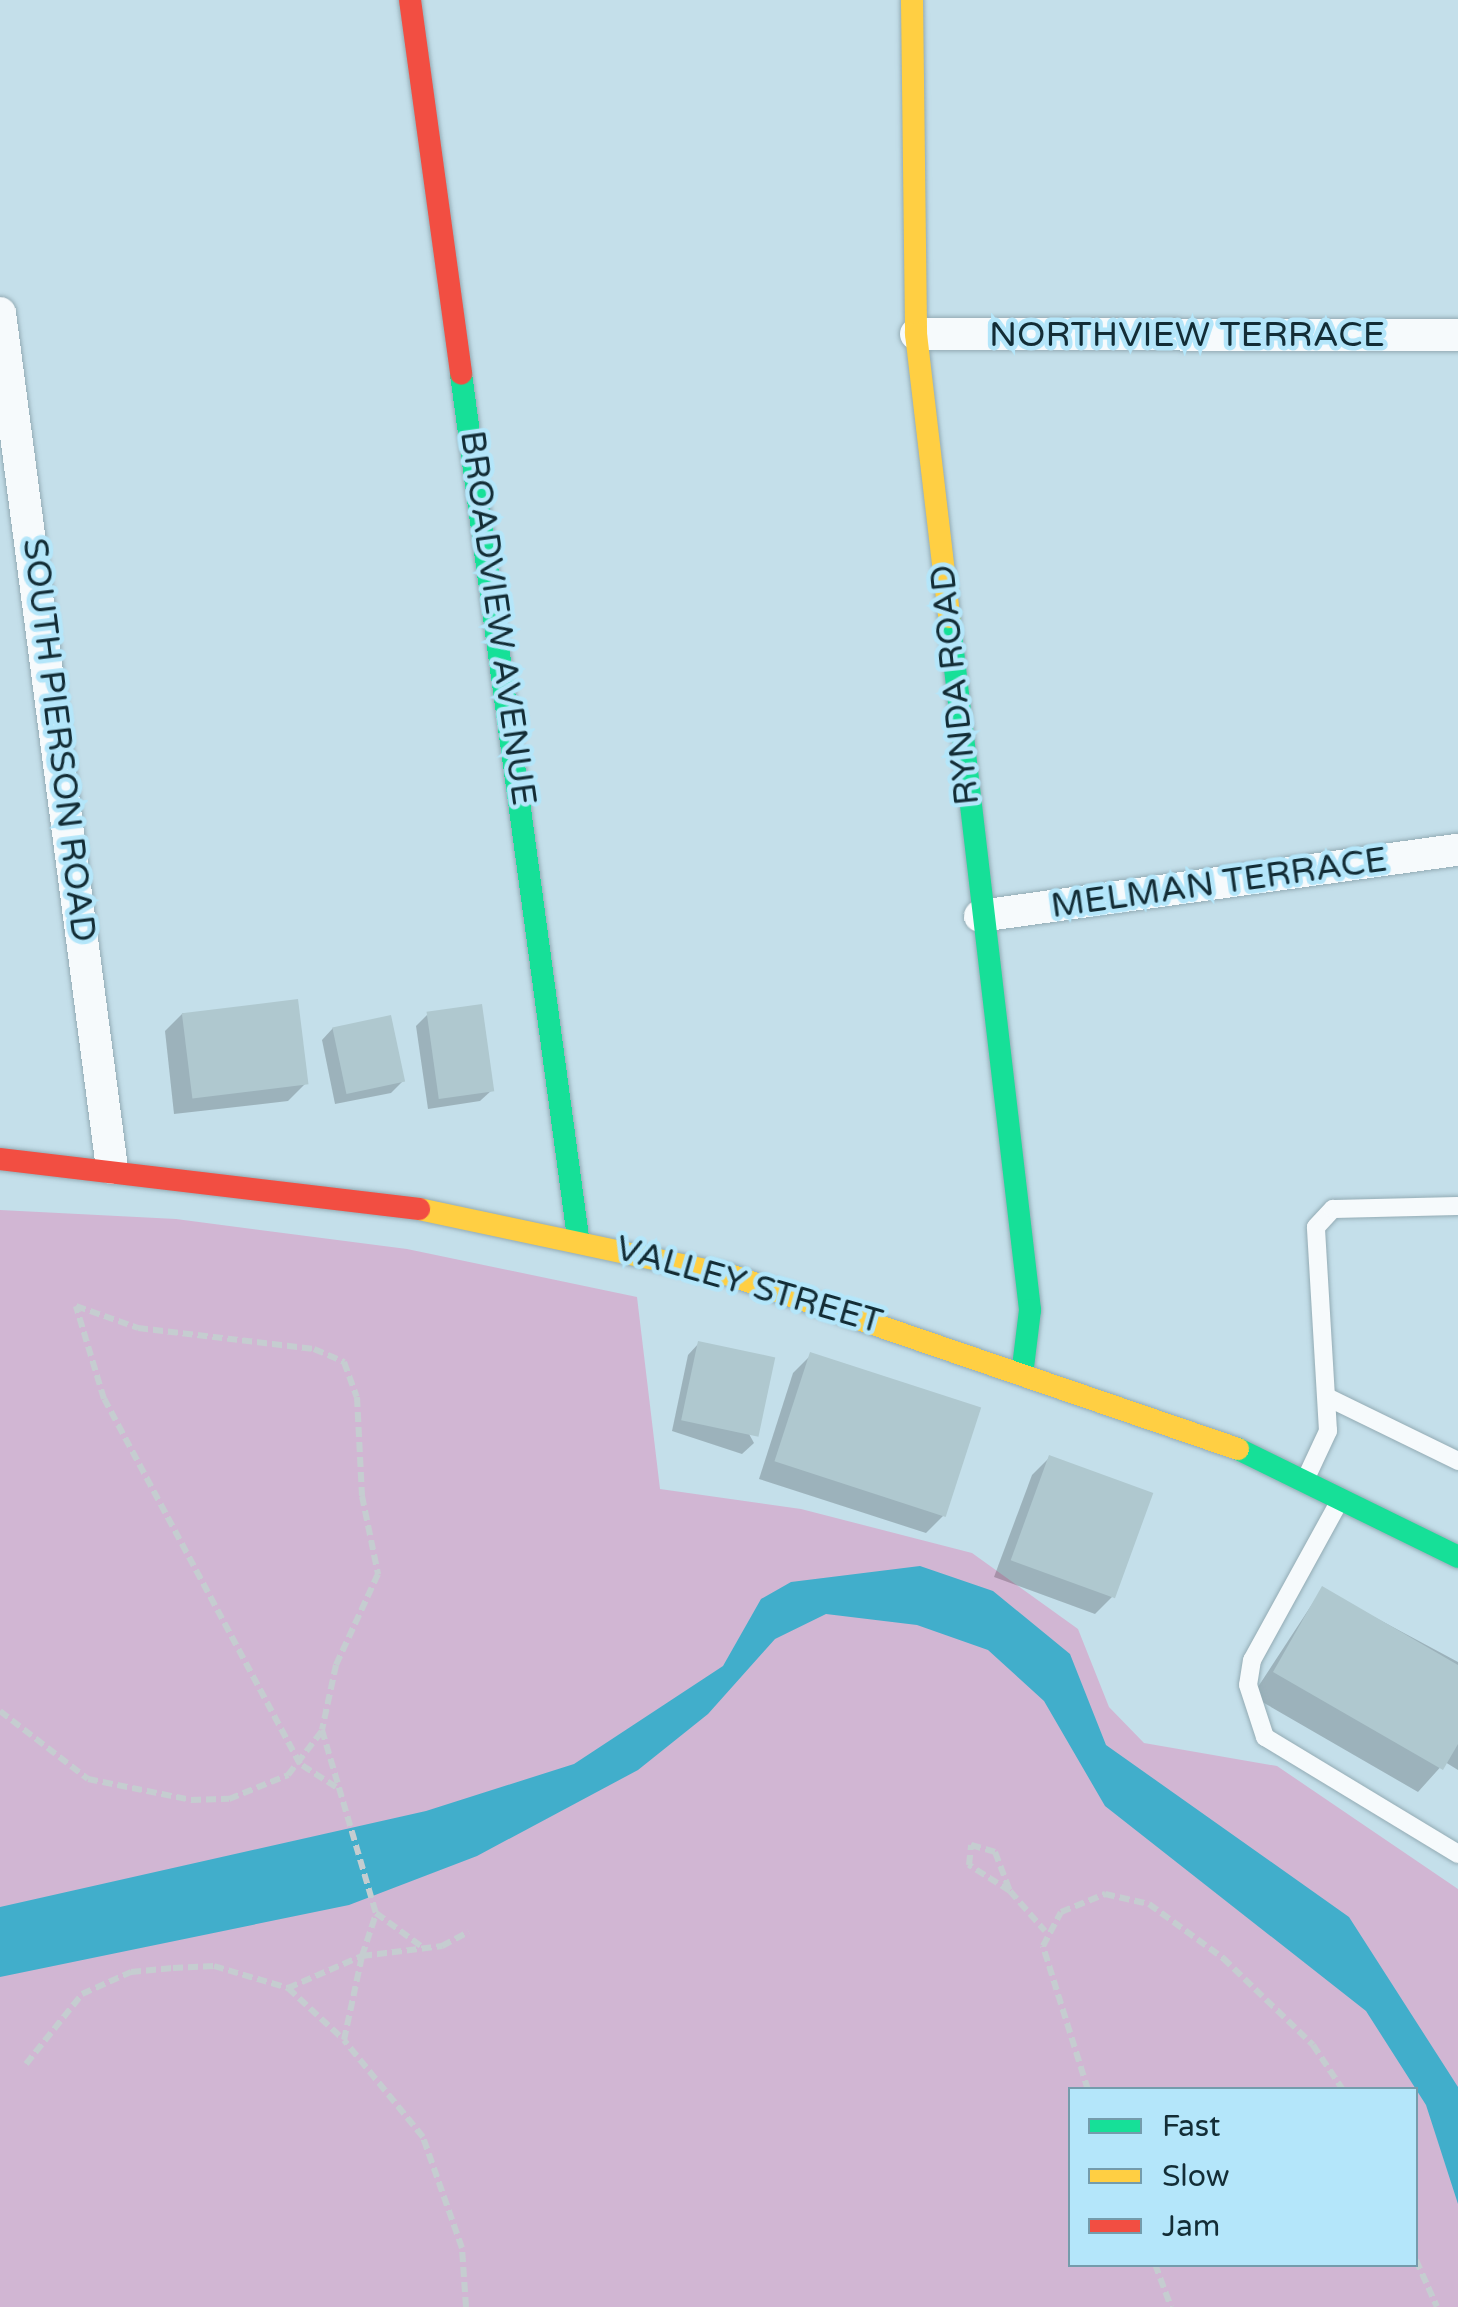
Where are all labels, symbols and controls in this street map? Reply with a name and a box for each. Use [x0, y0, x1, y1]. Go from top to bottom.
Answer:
street label: NORTHVIEW TERRACE [989, 314, 1385, 356]
street label: BROADVIEW AVENUE [451, 428, 545, 808]
street label: SOUTH PIERSON ROAD [13, 536, 105, 944]
street label: RYNDA ROAD [921, 563, 989, 807]
street label: MELMAN TERRACE [1048, 839, 1390, 927]
street label: VALLEY STREET [611, 1227, 887, 1343]
legend [1068, 2087, 1418, 2267]
text: Fast [1162, 2108, 1221, 2145]
text: Slow [1162, 2158, 1230, 2195]
text: Jam [1162, 2208, 1220, 2245]

